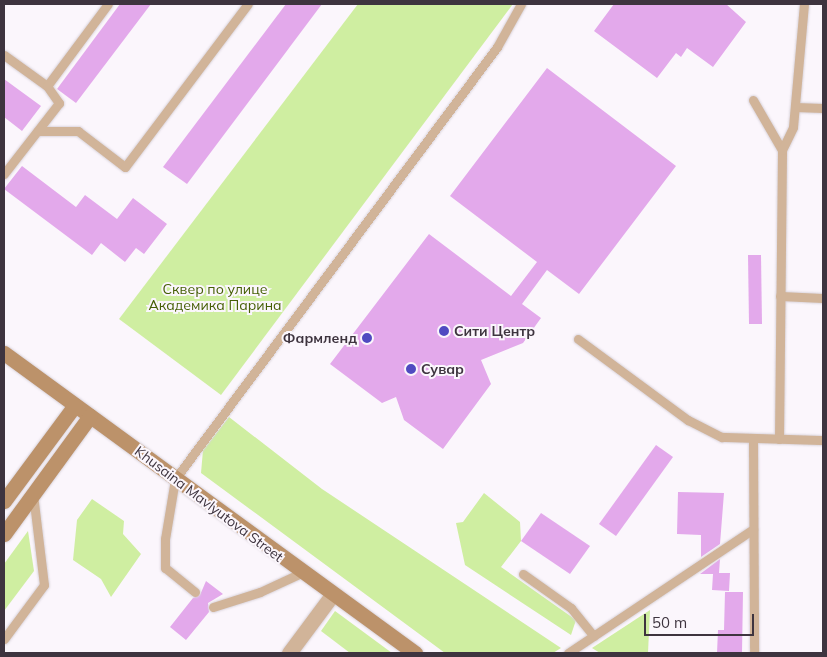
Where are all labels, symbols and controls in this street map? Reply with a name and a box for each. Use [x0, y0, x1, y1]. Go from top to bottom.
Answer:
park label: Сквер по улице Академика Парина [148, 281, 282, 314]
place label: Сити Центр [454, 323, 535, 339]
marker: Сити Центр [438, 325, 450, 337]
place label: Фармленд [283, 330, 357, 346]
marker: Фармленд [361, 332, 373, 344]
place label: Сувар [421, 361, 464, 377]
marker: Сувар [405, 363, 417, 375]
street label: Khusaina Mavlyutova Street [131, 443, 287, 565]
scale bar [647, 604, 757, 636]
text: 50 m [652, 613, 687, 632]

